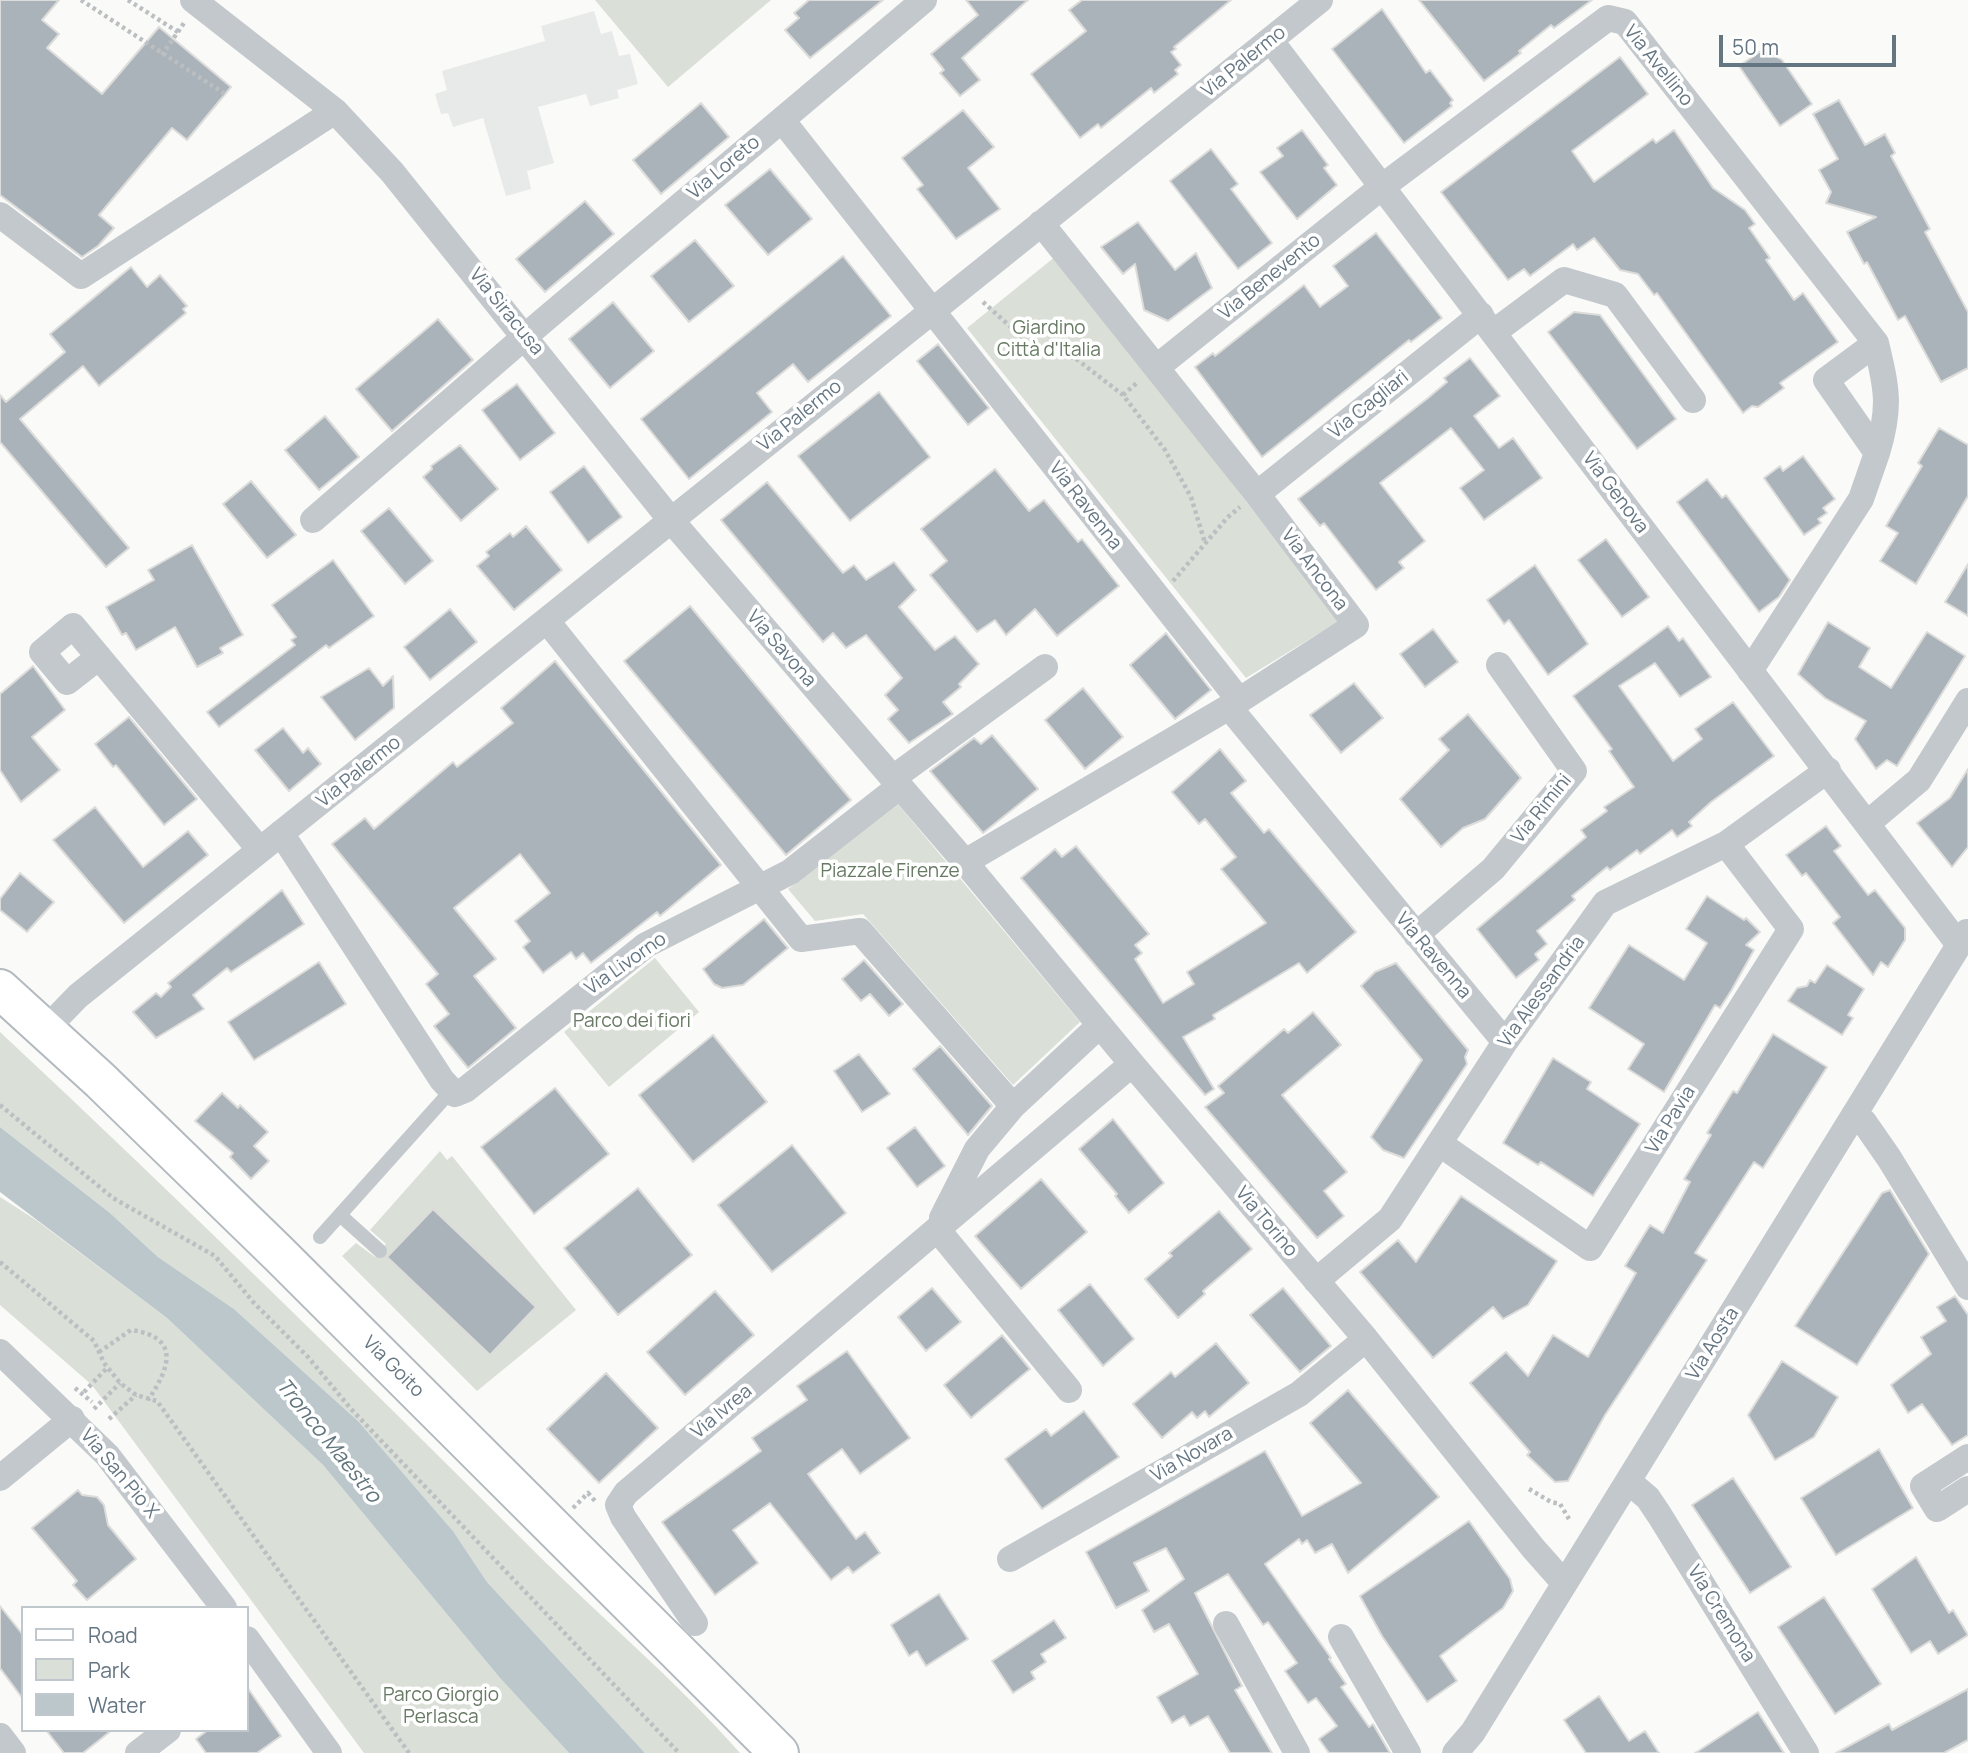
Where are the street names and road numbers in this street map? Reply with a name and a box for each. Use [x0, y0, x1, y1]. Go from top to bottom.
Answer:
street label: Via Palermo [1198, 21, 1290, 103]
street label: Via Avellino [1619, 21, 1697, 111]
street label: Via Loreto [683, 131, 765, 205]
street label: Via Benevento [1215, 229, 1325, 325]
street label: Via Siracusa [464, 264, 548, 360]
street label: Via Cagliari [1325, 366, 1413, 444]
street label: Via Palermo [754, 375, 846, 457]
street label: Via Genova [1577, 448, 1653, 538]
street label: Via Ravenna [1044, 458, 1126, 554]
street label: Via Ancona [1276, 525, 1352, 615]
street label: Via Savona [742, 606, 820, 692]
street label: Via Palermo [313, 731, 405, 813]
street label: Via Rimini [1507, 770, 1577, 848]
street label: Via Ravenna [1390, 908, 1476, 1004]
street label: Via Livorno [581, 928, 671, 1000]
street label: Via Alessandria [1494, 932, 1590, 1052]
street label: Via Pavia [1641, 1082, 1701, 1158]
street label: Via Torino [1230, 1182, 1302, 1262]
street label: Via Aosta [1682, 1304, 1744, 1384]
street label: Via Goito [358, 1332, 428, 1402]
street label: Via Ivrea [687, 1380, 757, 1444]
street label: Via Novara [1147, 1423, 1237, 1487]
street label: Via San Pio X [75, 1425, 163, 1523]
street label: Via Cremona [1682, 1561, 1760, 1667]

